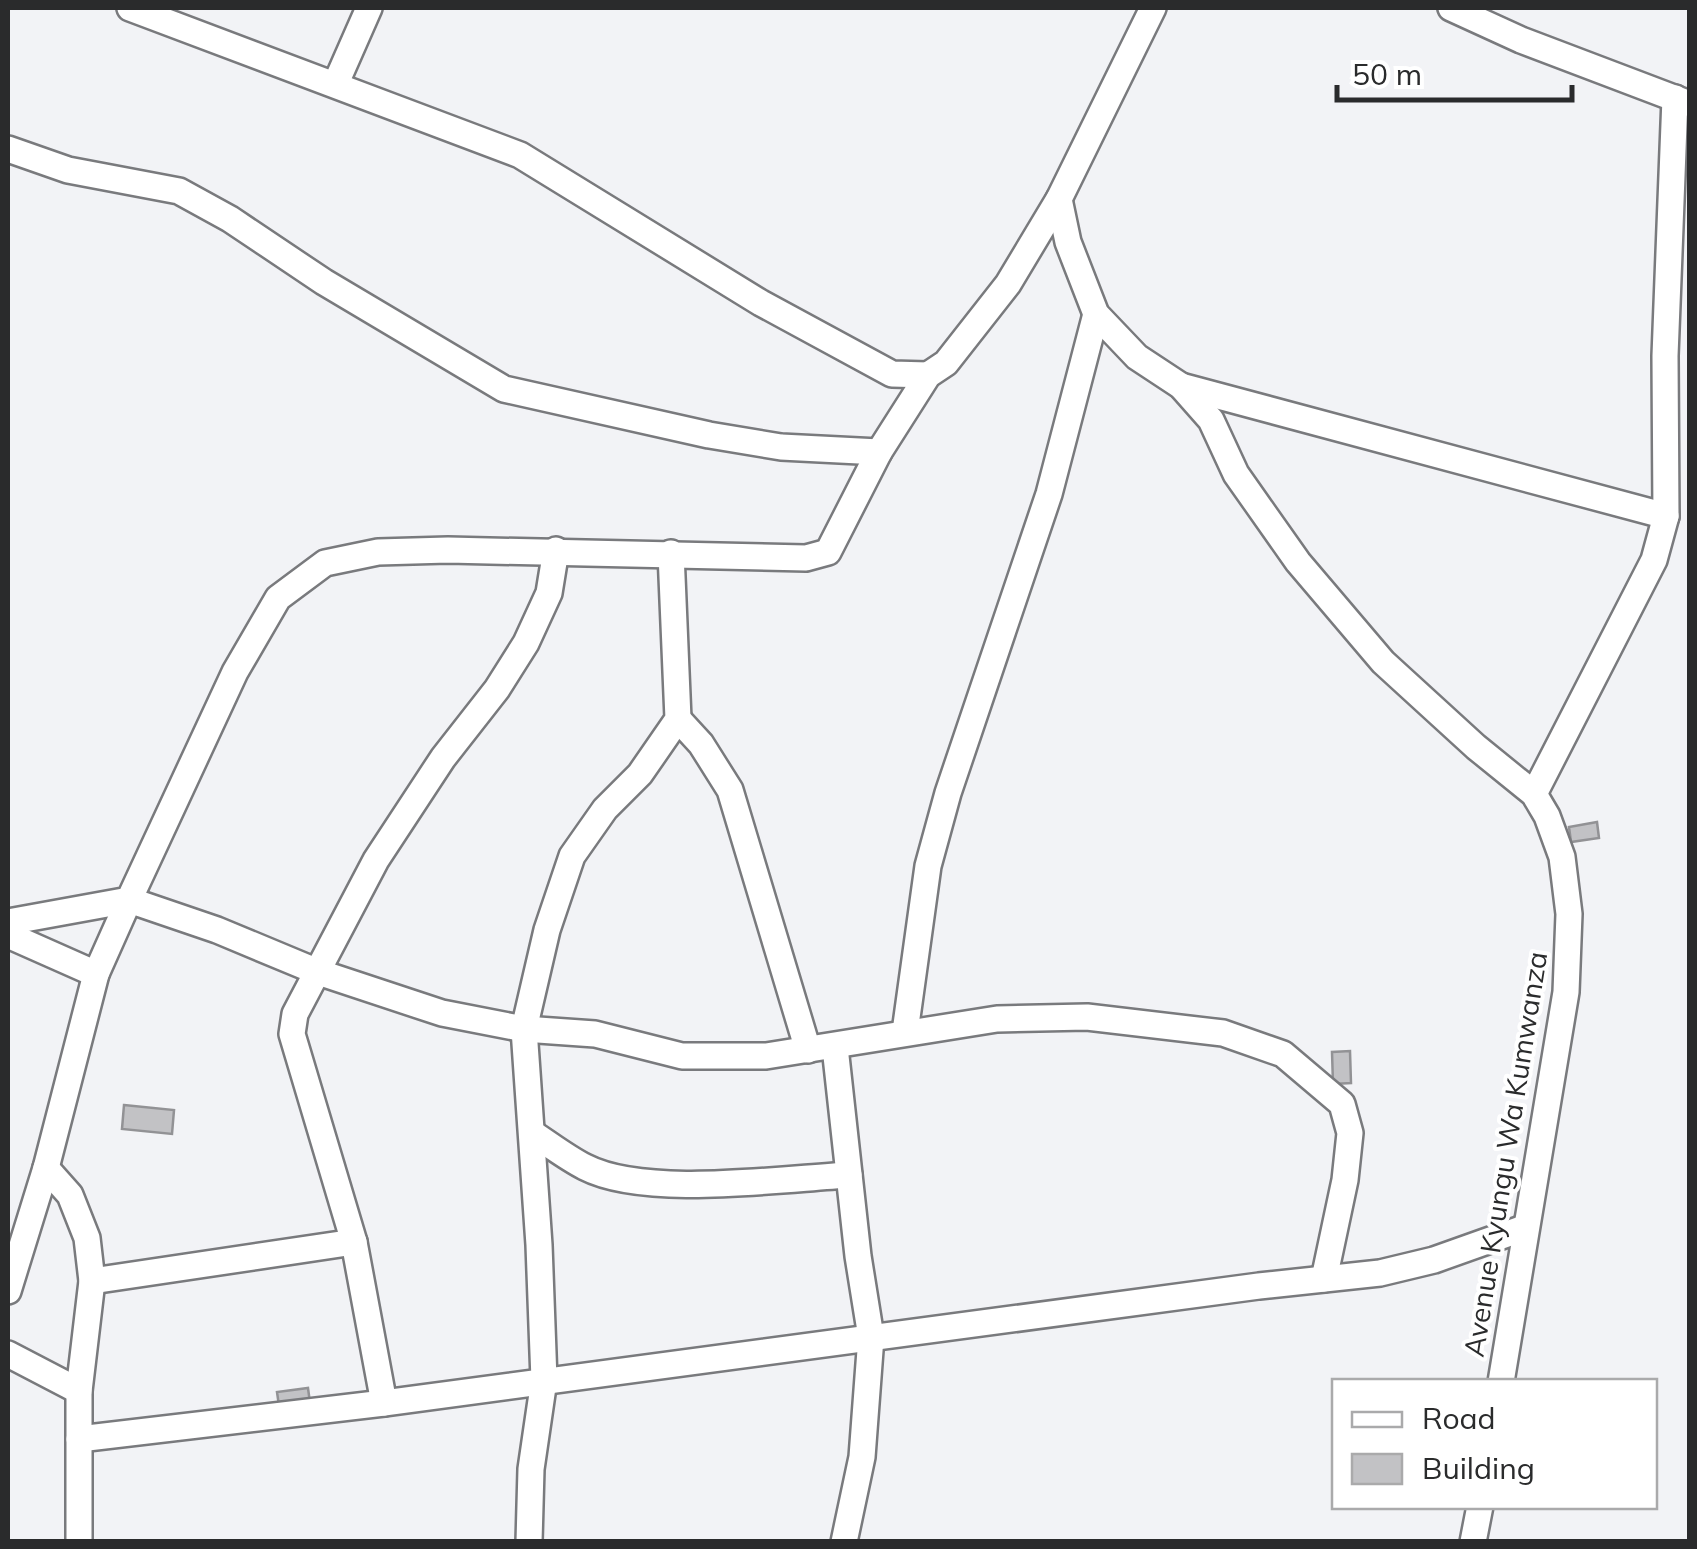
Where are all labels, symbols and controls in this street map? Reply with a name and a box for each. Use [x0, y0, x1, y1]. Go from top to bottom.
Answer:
scale bar [1337, 40, 1572, 102]
text: 50 m [1352, 55, 1422, 93]
street label: Avenue Kyungu Wa Kumwanza [1456, 949, 1554, 1359]
legend [1332, 1379, 1657, 1509]
text: Road [1422, 1399, 1496, 1437]
text: Building [1422, 1449, 1535, 1487]

